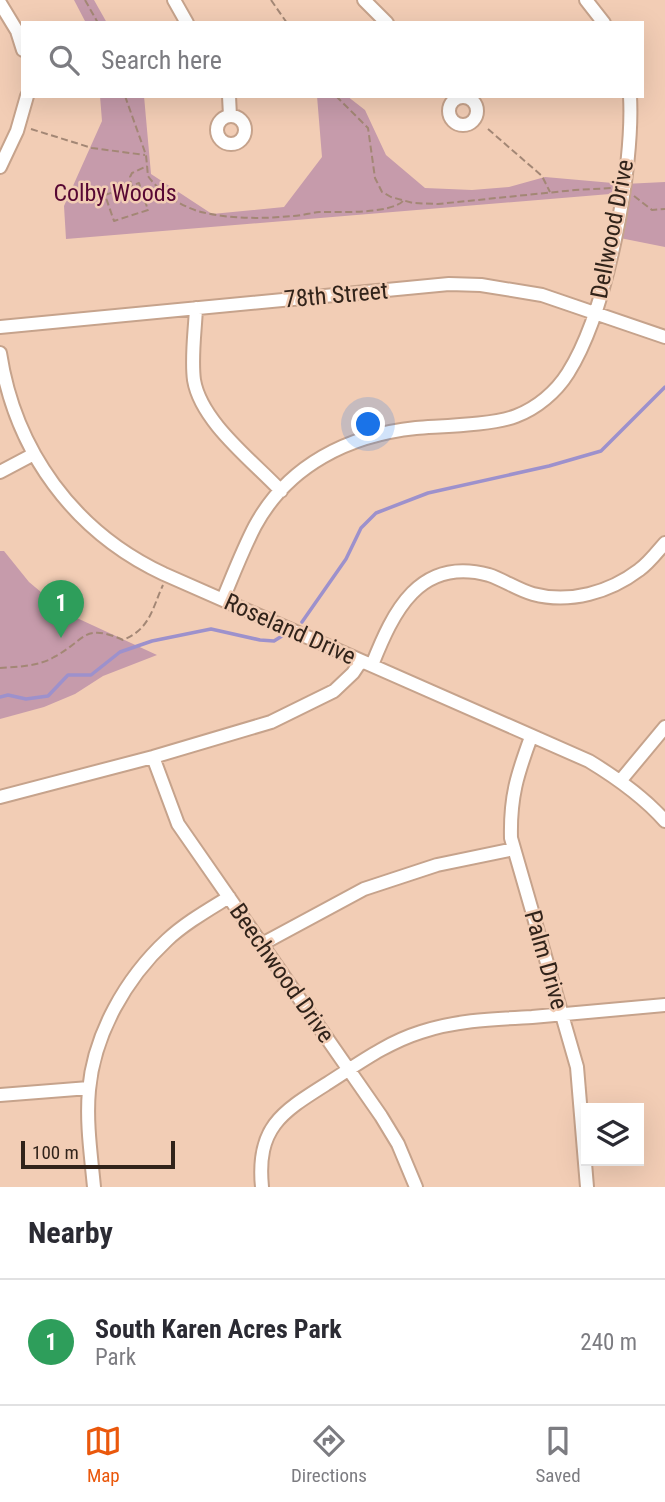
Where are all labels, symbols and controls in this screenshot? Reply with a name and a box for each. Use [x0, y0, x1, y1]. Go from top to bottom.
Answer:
search box [21, 21, 644, 98]
icon: search [45, 41, 83, 79]
text: Search here [101, 45, 222, 75]
street label: Dellwood Drive [585, 157, 639, 301]
park label: Colby Woods [53, 179, 177, 207]
street label: 78th Street [283, 277, 389, 313]
your location [351, 407, 385, 441]
pin: 1 [38, 580, 84, 638]
street label: Roseland Drive [220, 588, 360, 670]
street label: Beechwood Drive [224, 898, 340, 1048]
street label: Palm Drive [519, 907, 573, 1013]
map controls [581, 1103, 644, 1166]
button: layers [581, 1103, 644, 1166]
scale bar [21, 1138, 175, 1170]
text: 100 m [32, 1141, 79, 1164]
text: Nearby [28, 1215, 113, 1250]
text: South Karen Acres Park [95, 1314, 342, 1344]
text: 1 [45, 1329, 57, 1356]
text: 240 m [580, 1329, 637, 1356]
text: Park [95, 1344, 136, 1371]
tab: Map [84, 1422, 122, 1487]
tab: Directions [291, 1422, 367, 1487]
tab: Saved [535, 1422, 581, 1487]

